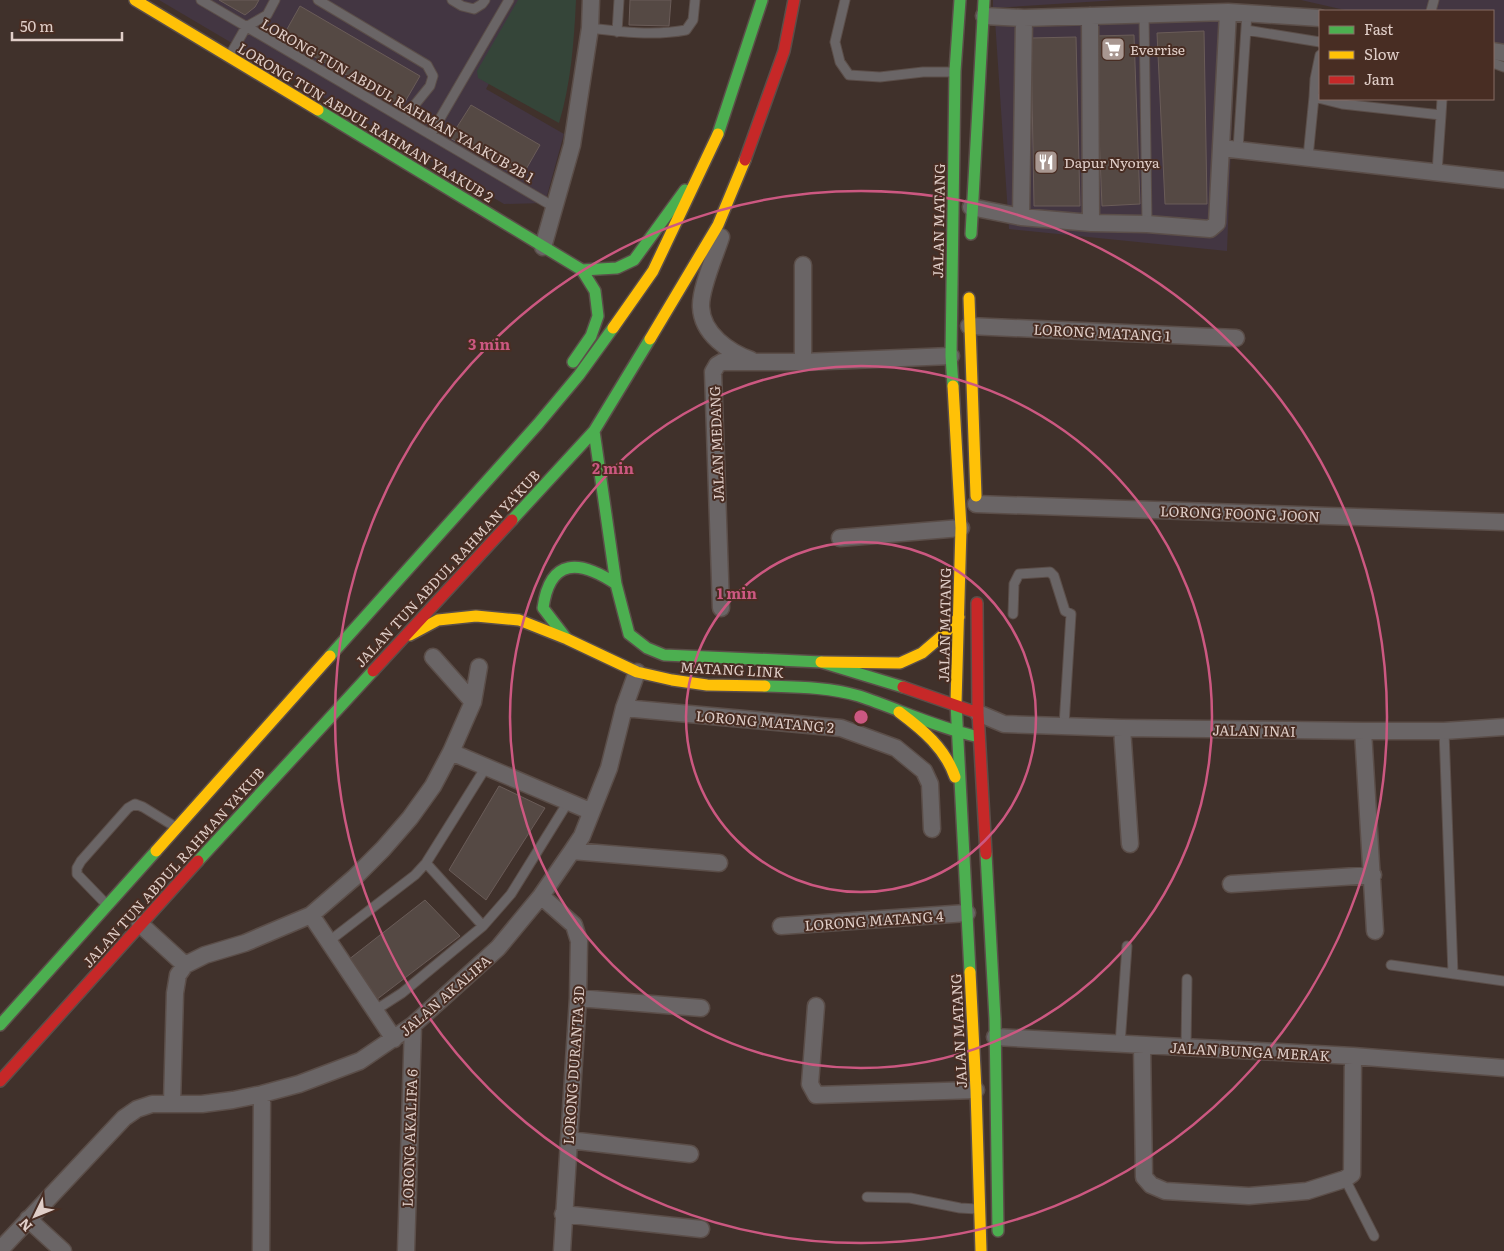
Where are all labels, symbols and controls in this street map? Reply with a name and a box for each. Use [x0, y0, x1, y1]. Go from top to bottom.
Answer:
scale bar [12, 10, 122, 42]
legend [1319, 10, 1494, 100]
text: 50 m [20, 14, 54, 37]
street label: LORONG TUN ABDUL RAHMAN YAAKUB 2B 1 [258, 15, 538, 185]
text: Fast [1364, 17, 1393, 40]
supermarket icon: Everrise [1100, 36, 1126, 62]
street label: LORONG TUN ABDUL RAHMAN YAAKUB 2 [235, 39, 497, 205]
place label: Everrise [1130, 39, 1185, 59]
text: Slow [1364, 42, 1399, 65]
text: Jam [1364, 67, 1395, 90]
restaurant icon: Dapur Nyonya [1033, 149, 1059, 175]
place label: Dapur Nyonya [1064, 152, 1160, 172]
street label: JALAN MATANG [927, 163, 949, 279]
street label: LORONG MATANG 1 [1033, 318, 1171, 346]
text: 3 min [468, 332, 511, 355]
street label: JALAN MEDANG [704, 385, 728, 502]
text: 2 min [592, 456, 635, 479]
street label: JALAN TUN ABDUL RAHMAN YA'KUB [350, 465, 544, 671]
street label: LORONG FOONG JOON [1160, 500, 1320, 526]
street label: JALAN MATANG [933, 567, 955, 683]
text: 1 min [717, 581, 758, 604]
street label: MATANG LINK [680, 656, 785, 682]
street label: LORONG MATANG 2 [695, 705, 835, 737]
centre of rings [852, 708, 870, 726]
street label: JALAN INAI [1212, 719, 1296, 741]
street label: JALAN TUN ABDUL RAHMAN YA'KUB [78, 763, 268, 971]
street label: LORONG MATANG 4 [804, 905, 944, 935]
street label: JALAN AKALIFA [395, 950, 495, 1040]
street label: JALAN MATANG [945, 973, 971, 1089]
street label: LORONG DURANTA 3D [557, 985, 589, 1145]
street label: JALAN BUNGA MERAK [1169, 1037, 1331, 1065]
street label: LORONG AKALIFA 6 [397, 1068, 421, 1207]
north arrow [10, 1191, 60, 1241]
text: N [13, 1214, 36, 1237]

